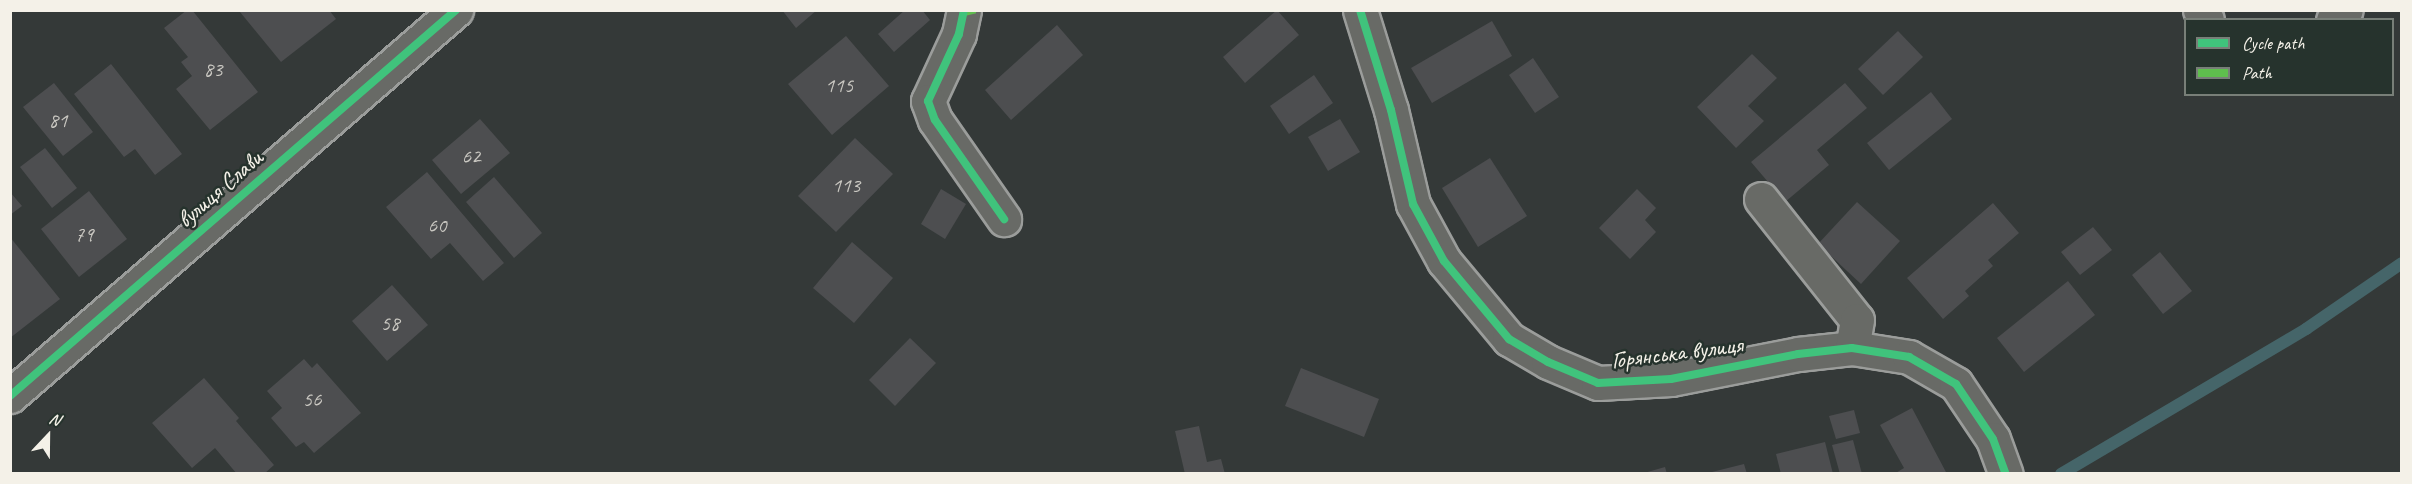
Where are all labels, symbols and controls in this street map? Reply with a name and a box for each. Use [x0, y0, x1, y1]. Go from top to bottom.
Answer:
legend [2184, 18, 2394, 96]
text: Cycle path [2242, 32, 2304, 54]
house number: 83 [204, 56, 222, 82]
text: Path [2242, 62, 2272, 84]
house number: 115 [825, 72, 853, 98]
house number: 81 [49, 107, 67, 133]
house number: 62 [462, 143, 480, 169]
street label: вулиця Слави [171, 144, 269, 234]
house number: 113 [832, 172, 860, 198]
house number: 60 [428, 212, 446, 238]
house number: 79 [75, 221, 93, 247]
house number: 58 [381, 310, 399, 336]
street label: Горянська вулиця [1610, 331, 1744, 375]
house number: 56 [303, 386, 321, 412]
north arrow [18, 406, 78, 466]
text: N [46, 408, 63, 430]

